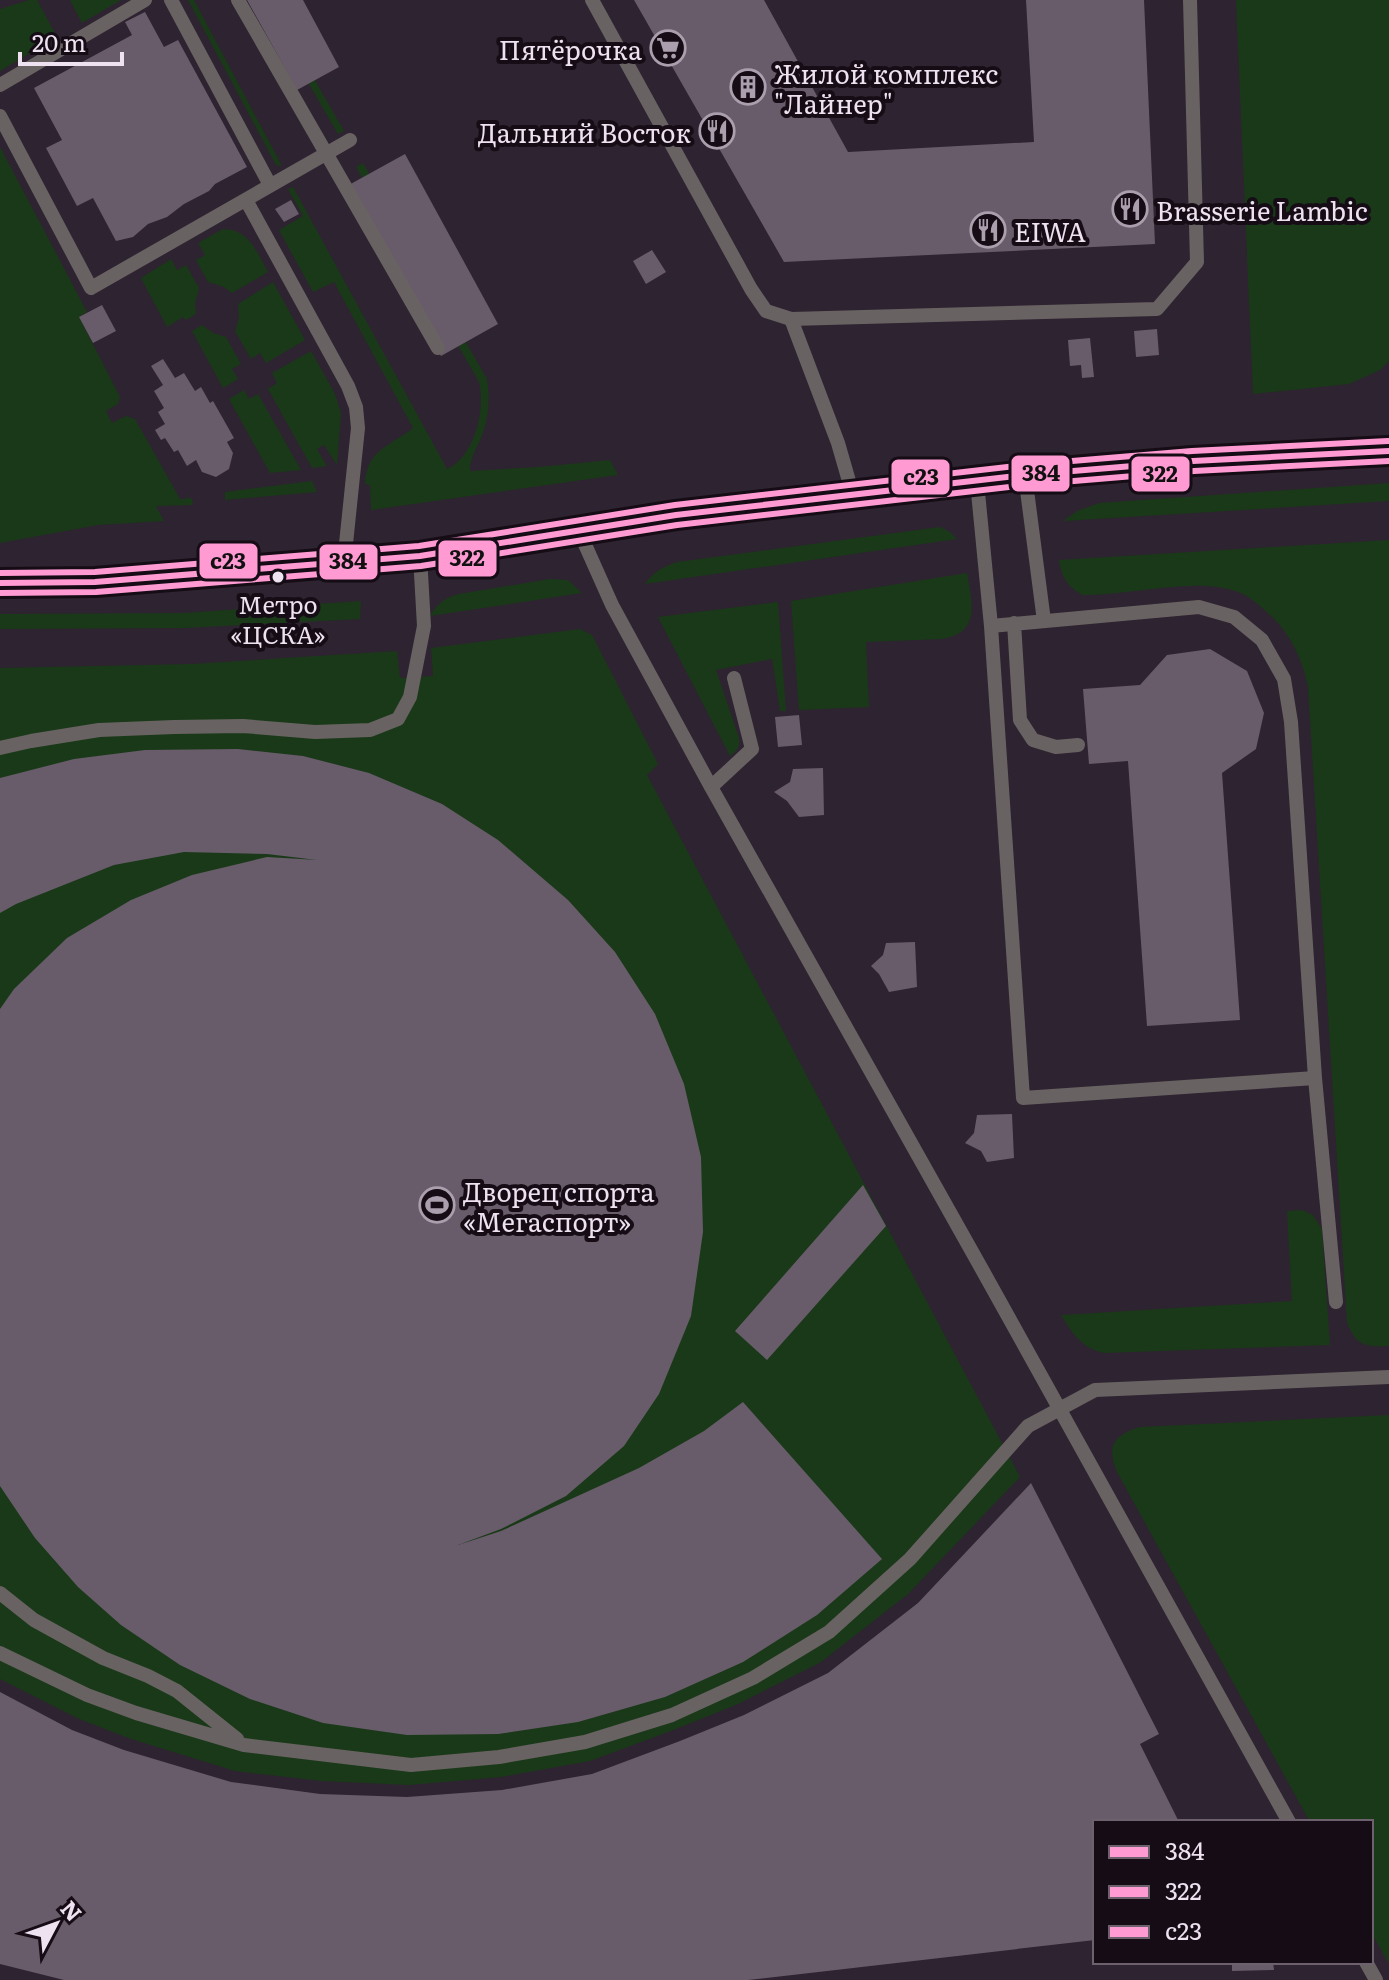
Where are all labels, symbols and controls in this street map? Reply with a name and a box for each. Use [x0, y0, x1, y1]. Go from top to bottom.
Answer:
scale bar [20, 16, 122, 66]
text: 20 m [32, 24, 86, 59]
place label: Пятёрочка [499, 29, 642, 68]
supermarket icon: Пятёрочка [649, 29, 687, 67]
place label: Жилой комплекс "Лайнер" [774, 53, 998, 122]
building icon: Жилой комплекс "Лайнер" [729, 68, 767, 106]
place label: Дальний Восток [478, 112, 692, 151]
restaurant icon: Дальний Восток [698, 112, 736, 150]
restaurant icon: Brasserie Lambic [1111, 190, 1149, 228]
place label: Brasserie Lambic [1156, 190, 1368, 229]
restaurant icon: EIWA [969, 211, 1007, 249]
place label: EIWA [1014, 211, 1086, 250]
line badge: 384 [1010, 454, 1071, 493]
text: 384 [1022, 455, 1060, 488]
line badge: 322 [1130, 455, 1191, 493]
text: 322 [1142, 456, 1178, 489]
line badge: с23 [890, 458, 951, 496]
text: с23 [903, 459, 939, 492]
line badge: 322 [437, 539, 498, 578]
text: 322 [449, 540, 485, 573]
line badge: с23 [198, 542, 259, 580]
text: с23 [210, 543, 246, 576]
line badge: 384 [318, 543, 379, 581]
text: 384 [329, 543, 367, 576]
marker: Метро «ЦСКА» [270, 569, 286, 585]
place label: Метро «ЦСКА» [230, 586, 326, 651]
place label: Дворец спорта «Мегаспорт» [463, 1171, 655, 1240]
sports icon: Дворец спорта «Мегаспорт» [418, 1186, 456, 1224]
legend [1093, 1820, 1373, 1964]
text: 384 [1165, 1832, 1204, 1867]
text: 322 [1165, 1872, 1202, 1907]
north arrow [16, 1884, 96, 1964]
text: N [54, 1892, 91, 1928]
text: с23 [1165, 1912, 1202, 1947]

